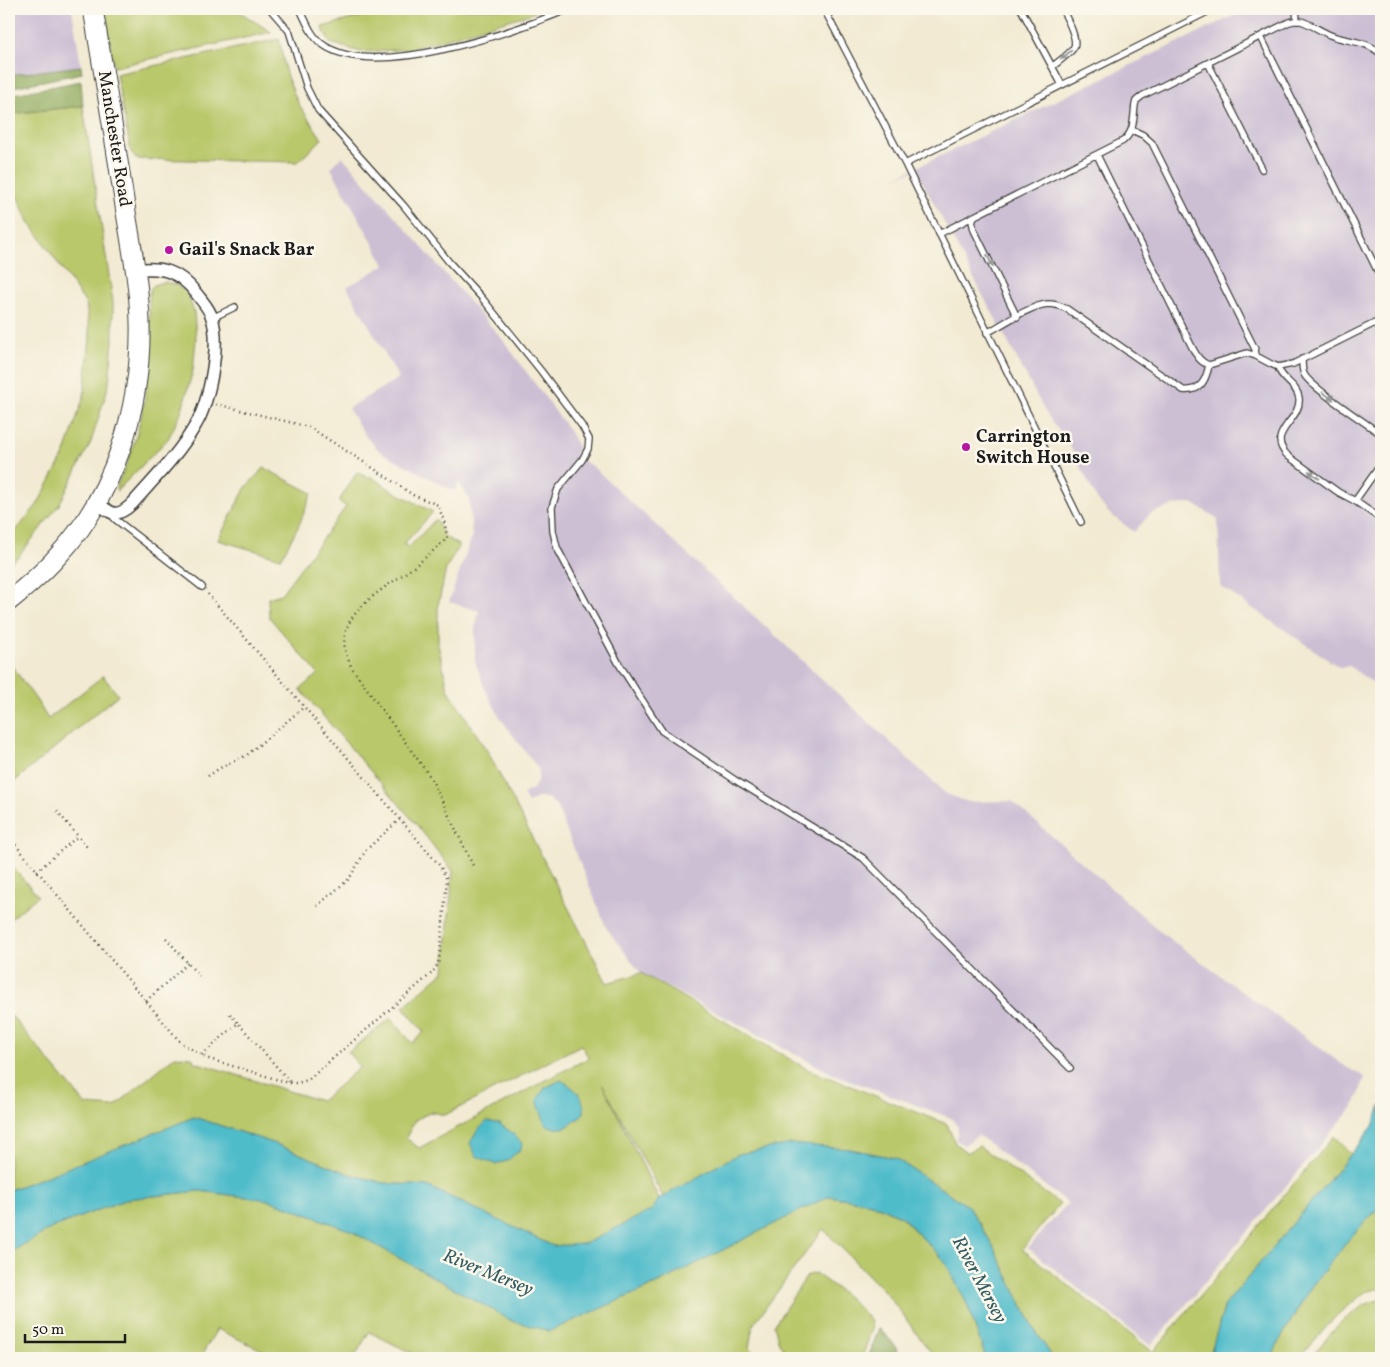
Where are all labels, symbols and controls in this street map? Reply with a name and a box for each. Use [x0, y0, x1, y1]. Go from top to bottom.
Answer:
one-way arrow [1060, 49, 1072, 60]
street label: Manchester Road [91, 69, 137, 209]
place label: Gail's Snack Bar [179, 238, 315, 263]
marker: Gail's Snack Bar [163, 244, 175, 256]
one-way arrow [986, 254, 994, 268]
one-way arrow [1322, 391, 1335, 401]
place label: Carrington Switch House [976, 425, 1090, 471]
marker: Carrington Switch House [960, 441, 972, 453]
one-way arrow [1308, 470, 1321, 481]
water label: River Mersey [945, 1232, 1013, 1328]
water label: River Mersey [439, 1243, 537, 1303]
scale bar [25, 1312, 125, 1344]
text: 50 m [32, 1320, 64, 1341]

